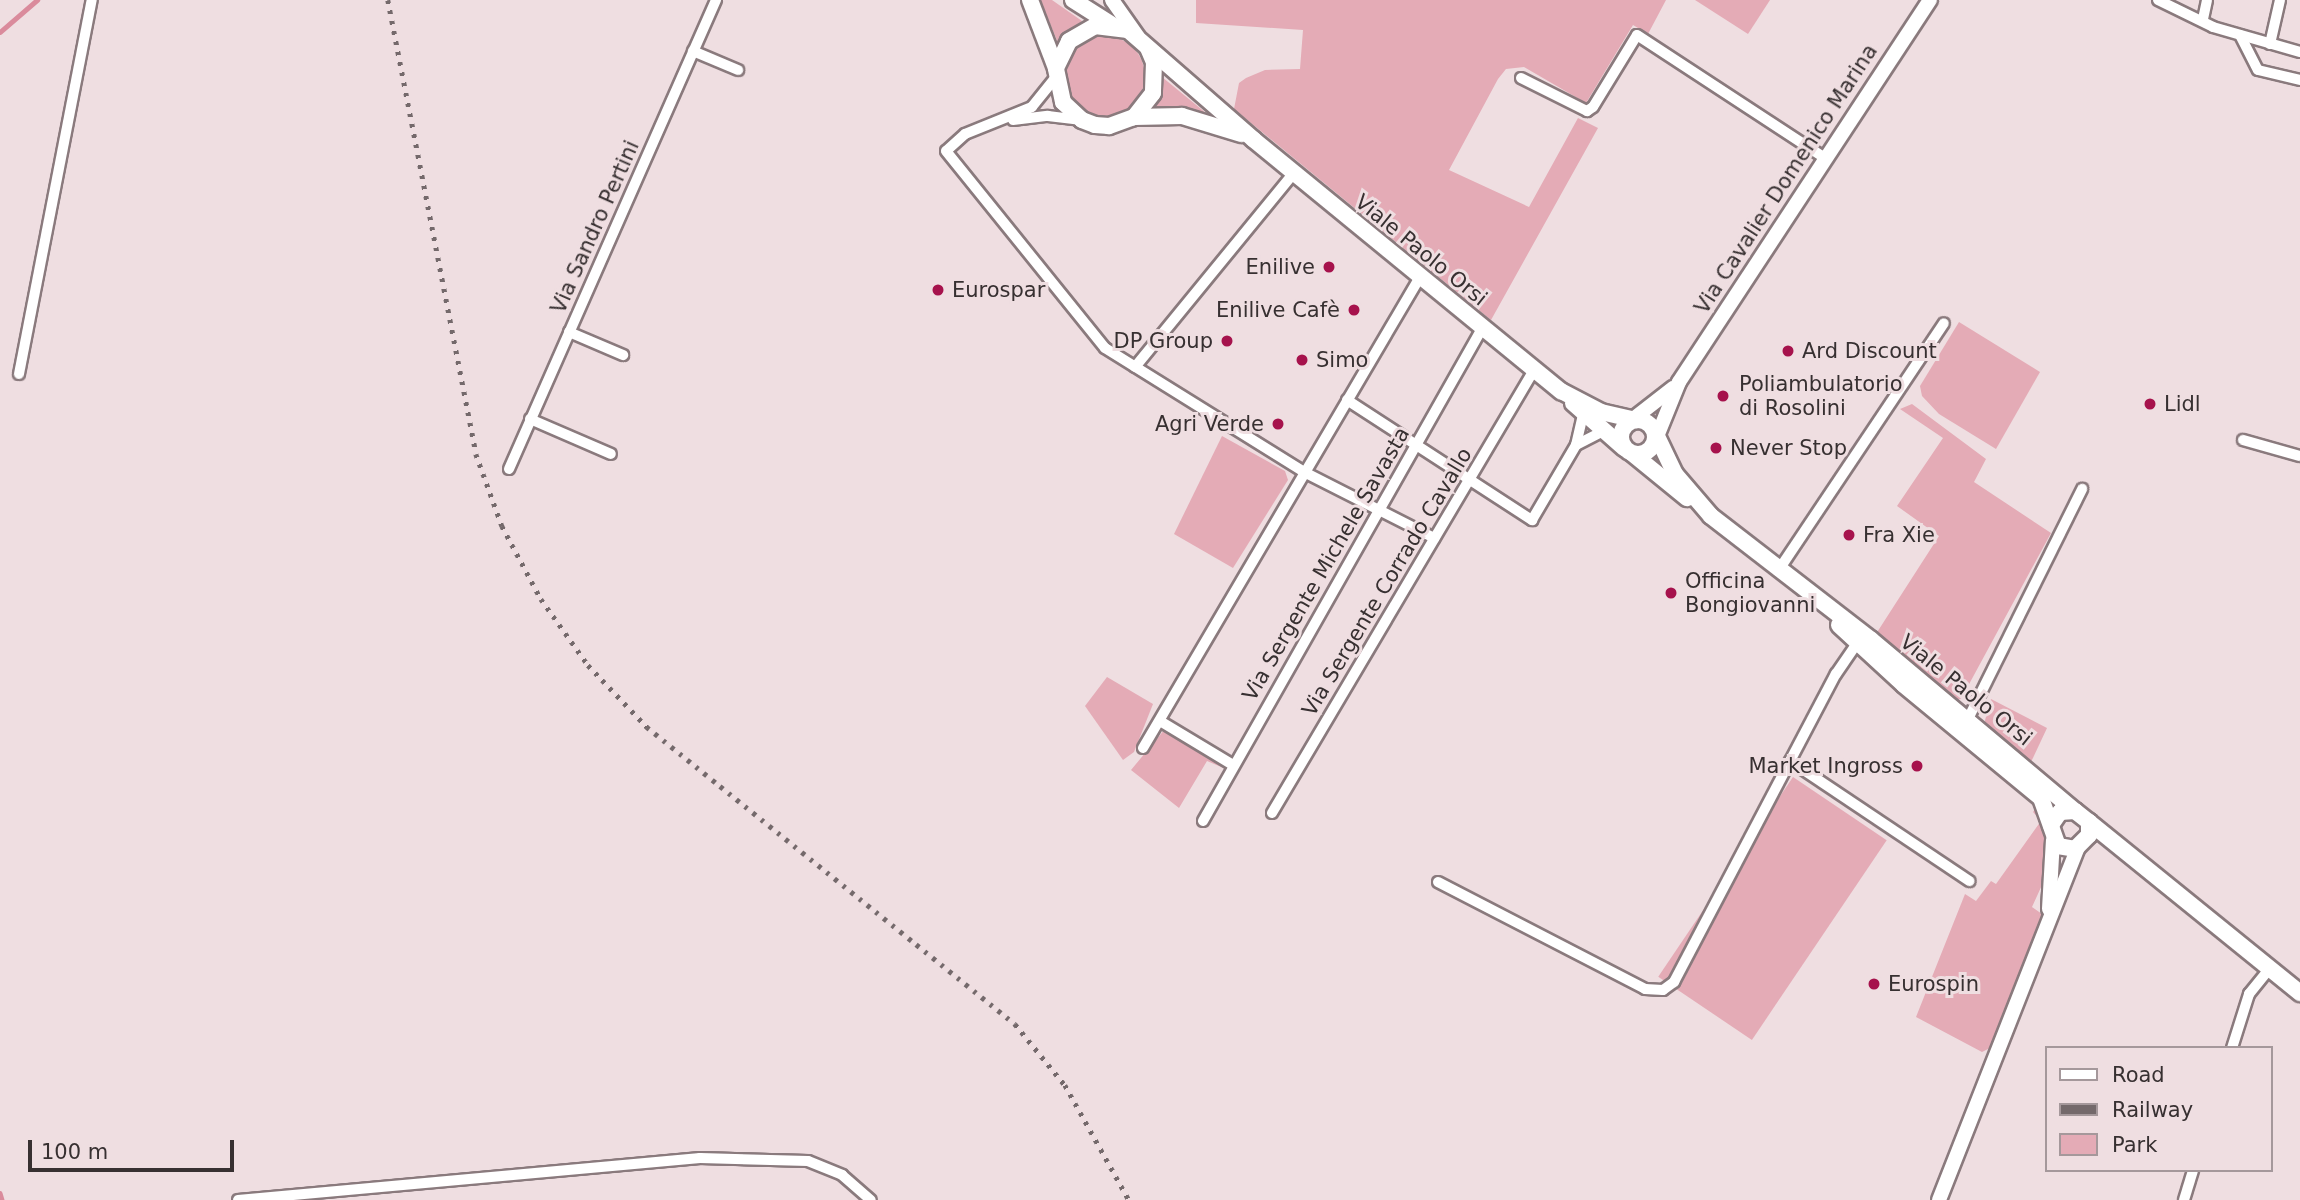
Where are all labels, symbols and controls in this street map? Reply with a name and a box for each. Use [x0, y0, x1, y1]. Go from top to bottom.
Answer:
street label: Via Cavalier Domenico Marina [1689, 40, 1883, 318]
street label: Via Sandro Pertini [546, 137, 644, 317]
street label: Viale Paolo Orsi [1350, 189, 1492, 311]
place label: Enilive [1246, 254, 1315, 280]
marker: Enilive [1321, 259, 1337, 275]
place label: Eurospar [952, 277, 1045, 303]
marker: Eurospar [930, 282, 946, 298]
place label: Enilive Cafè [1216, 297, 1340, 323]
marker: Enilive Cafè [1346, 302, 1362, 318]
place label: DP Group [1114, 328, 1213, 354]
marker: DP Group [1219, 333, 1235, 349]
place label: Ard Discount [1802, 338, 1937, 364]
marker: Ard Discount [1780, 343, 1796, 359]
place label: Simo [1316, 347, 1368, 373]
marker: Simo [1294, 352, 1310, 368]
place label: Poliambulatorio di Rosolini [1739, 371, 1902, 421]
marker: Poliambulatorio di Rosolini [1713, 386, 1733, 406]
place label: Lidl [2164, 391, 2201, 417]
marker: Lidl [2142, 396, 2158, 412]
place label: Agri Verde [1155, 411, 1264, 437]
marker: Agri Verde [1270, 416, 1286, 432]
street label: Via Sergente Michele Savasta [1237, 423, 1415, 705]
place label: Never Stop [1730, 435, 1847, 461]
marker: Never Stop [1708, 440, 1724, 456]
street label: Via Sergente Corrado Cavallo [1297, 443, 1477, 721]
place label: Fra Xie [1863, 522, 1935, 548]
marker: Fra Xie [1841, 527, 1857, 543]
place label: Officina Bongiovanni [1685, 568, 1815, 618]
marker: Officina Bongiovanni [1663, 585, 1679, 601]
street label: Viale Paolo Orsi [1895, 629, 2037, 751]
place label: Market Ingross [1748, 753, 1903, 779]
marker: Market Ingross [1909, 758, 1925, 774]
place label: Eurospin [1888, 971, 1979, 997]
marker: Eurospin [1866, 976, 1882, 992]
legend [2044, 1046, 2272, 1172]
text: Road [2112, 1063, 2165, 1087]
text: Railway [2112, 1098, 2193, 1122]
scale bar [32, 1126, 238, 1170]
text: Park [2112, 1133, 2157, 1157]
text: 100 m [41, 1140, 108, 1164]

